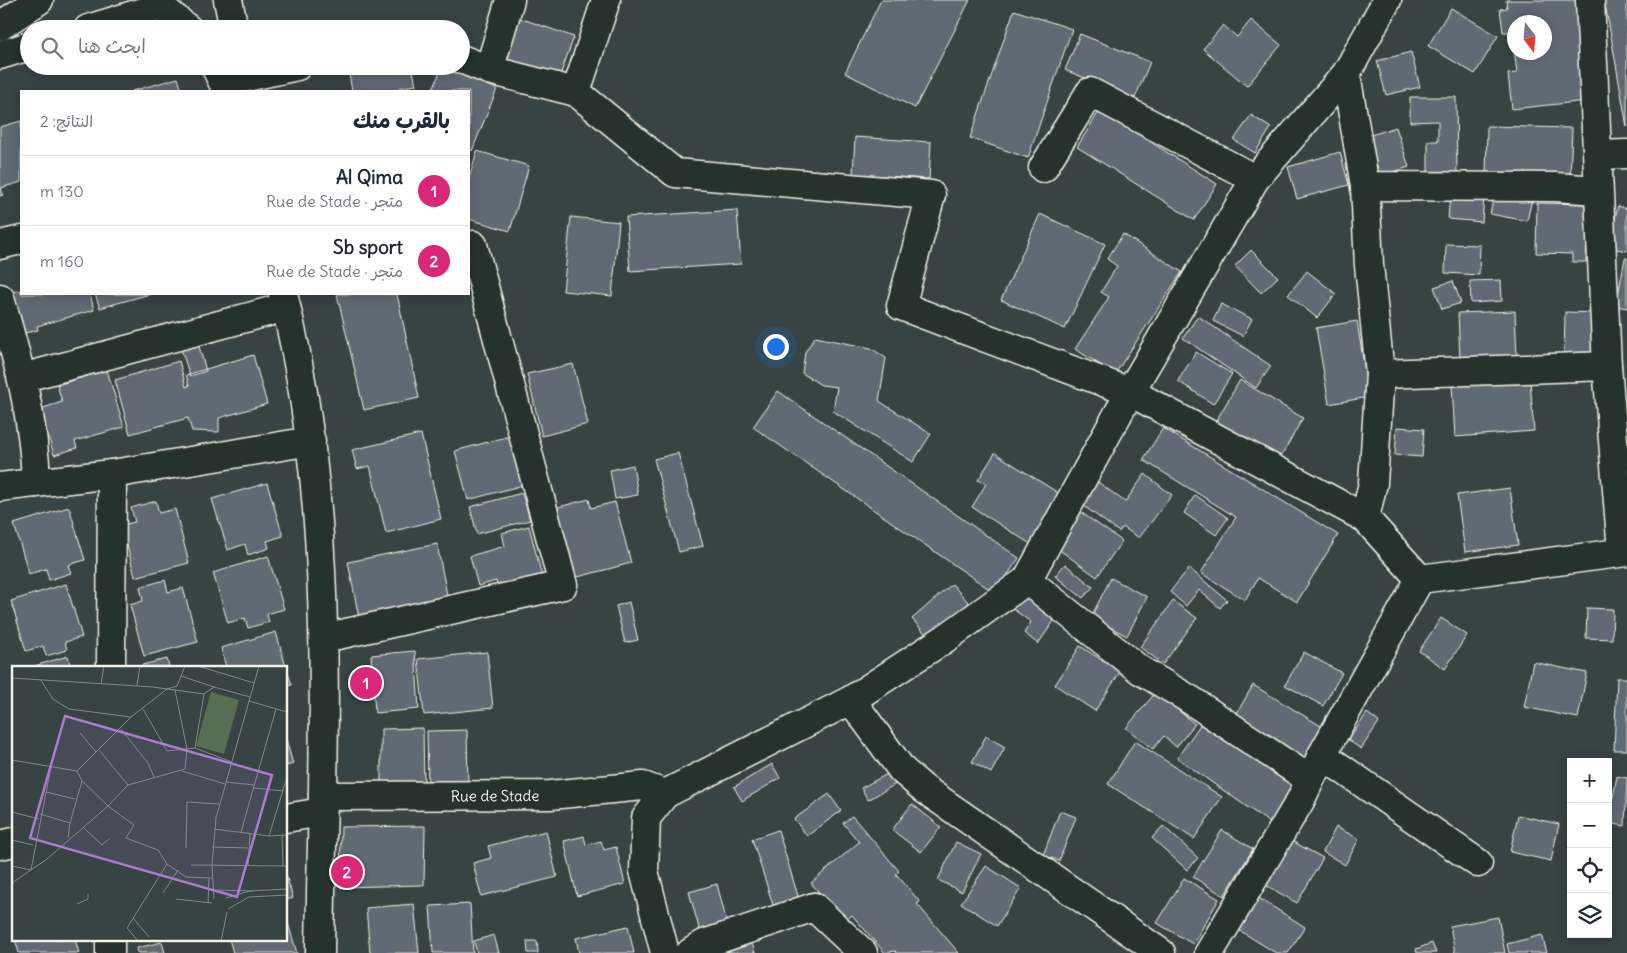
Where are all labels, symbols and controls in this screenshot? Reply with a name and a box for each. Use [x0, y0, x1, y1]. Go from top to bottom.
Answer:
north arrow [1507, 15, 1552, 60]
search box [20, 20, 470, 75]
icon: search [38, 34, 66, 62]
text: ابحث هنا [78, 34, 146, 58]
text: بالقرب منك [353, 107, 450, 134]
text: النتائج: 2 [40, 111, 93, 131]
text: Al Qima [336, 165, 403, 189]
text: 130 m [40, 181, 84, 201]
text: 1 [431, 181, 437, 201]
text: متجر · Rue de Stade [266, 191, 403, 211]
text: Sb sport [333, 235, 403, 259]
text: 160 m [40, 251, 84, 271]
text: 2 [430, 251, 438, 271]
text: متجر · Rue de Stade [266, 261, 403, 281]
your location [763, 334, 789, 360]
pin: 1 [350, 664, 382, 702]
inset map [12, 666, 288, 940]
map controls [1567, 758, 1612, 938]
button: + [1567, 758, 1612, 803]
street label: Rue de Stade [451, 786, 539, 805]
button: − [1567, 803, 1612, 848]
button: locate [1567, 848, 1612, 893]
pin: 2 [331, 853, 363, 891]
button: layers [1567, 893, 1612, 938]

